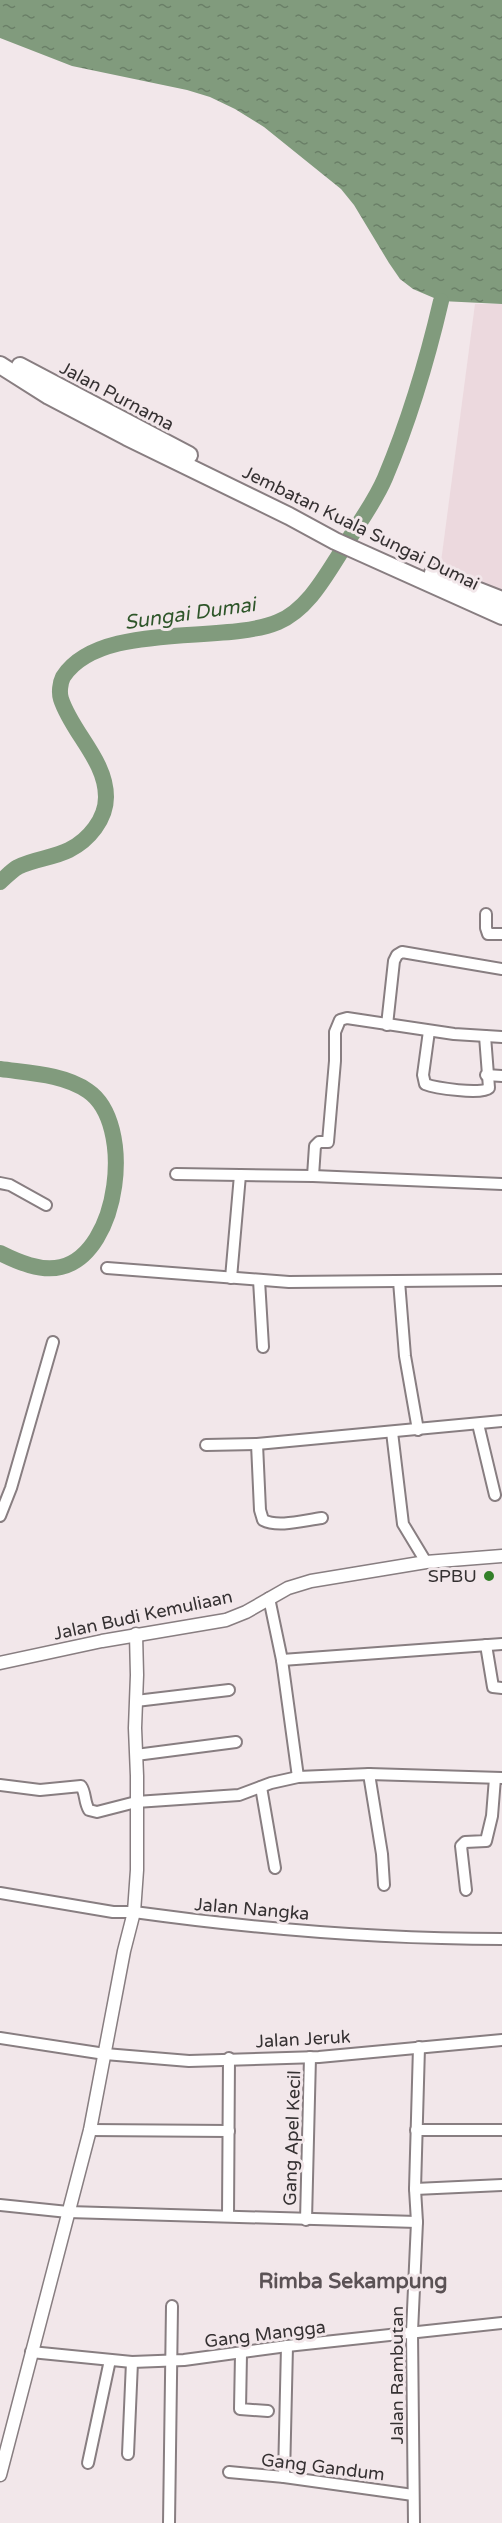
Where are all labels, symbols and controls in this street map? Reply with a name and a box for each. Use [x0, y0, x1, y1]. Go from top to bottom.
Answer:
street label: Jalan Purnama [56, 357, 178, 435]
street label: Jembatan Kuala Sungai Dumai [239, 461, 483, 595]
water label: Sungai Dumai [123, 593, 260, 635]
place label: SPBU [428, 1565, 477, 1587]
marker: SPBU [482, 1569, 496, 1583]
street label: Jalan Budi Kemuliaan [52, 1585, 234, 1645]
street label: Jalan Nangka [194, 1893, 310, 1925]
street label: Jalan Jeruk [255, 2026, 351, 2052]
street label: Gang Apel Kecil [279, 2070, 305, 2206]
district label: Rimba Sekampung [258, 2269, 448, 2294]
street label: Jalan Rambutan [386, 2306, 408, 2444]
street label: Gang Mangga [203, 2316, 327, 2352]
street label: Gang Gandum [260, 2449, 386, 2485]

